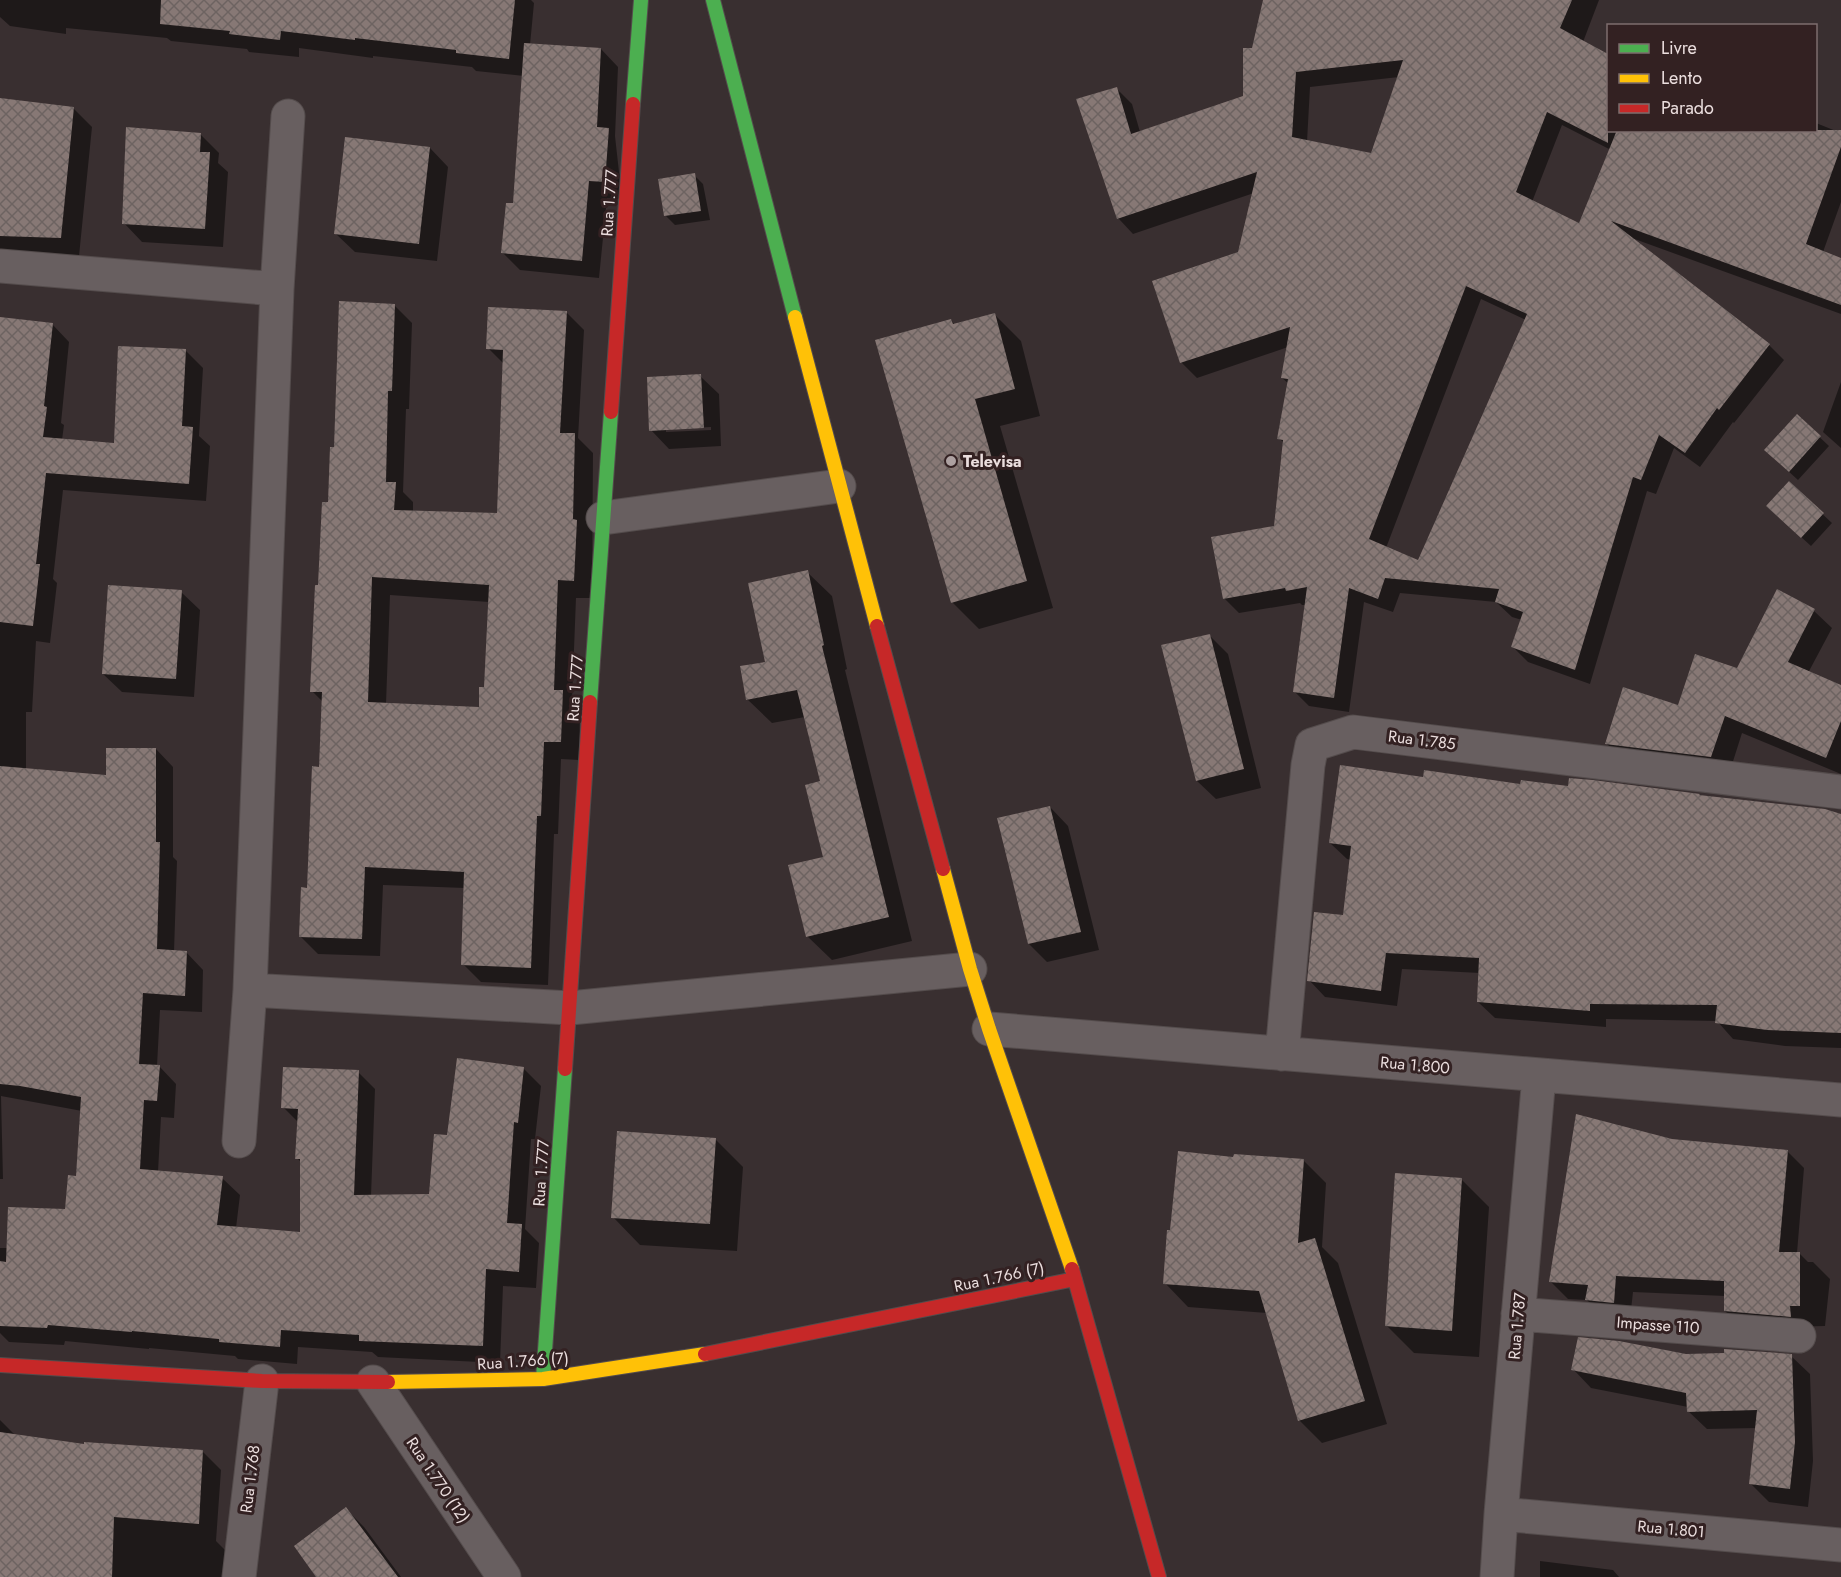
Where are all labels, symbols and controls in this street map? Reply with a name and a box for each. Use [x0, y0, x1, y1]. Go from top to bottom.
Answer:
legend [1607, 24, 1817, 132]
text: Livre [1661, 35, 1697, 61]
text: Lento [1661, 65, 1702, 91]
text: Parado [1661, 95, 1714, 121]
street label: Rua 1.777 [595, 168, 623, 237]
place label: Televisa [963, 450, 1022, 473]
marker: Televisa [944, 454, 958, 468]
street label: Rua 1.777 [561, 653, 589, 722]
street label: Rua 1.785 [1387, 724, 1457, 756]
street label: Rua 1.800 [1379, 1051, 1451, 1079]
street label: Rua 1.777 [527, 1138, 555, 1207]
street label: Rua 1.766 (7) [952, 1256, 1046, 1298]
street label: Rua 1.787 [1503, 1291, 1531, 1360]
street label: Impasse 110 [1616, 1311, 1700, 1339]
street label: Rua 1.766 (7) [476, 1346, 570, 1376]
street label: Rua 1.770 (12) [401, 1432, 475, 1528]
street label: Rua 1.768 [234, 1444, 266, 1514]
street label: Rua 1.801 [1636, 1515, 1706, 1543]

